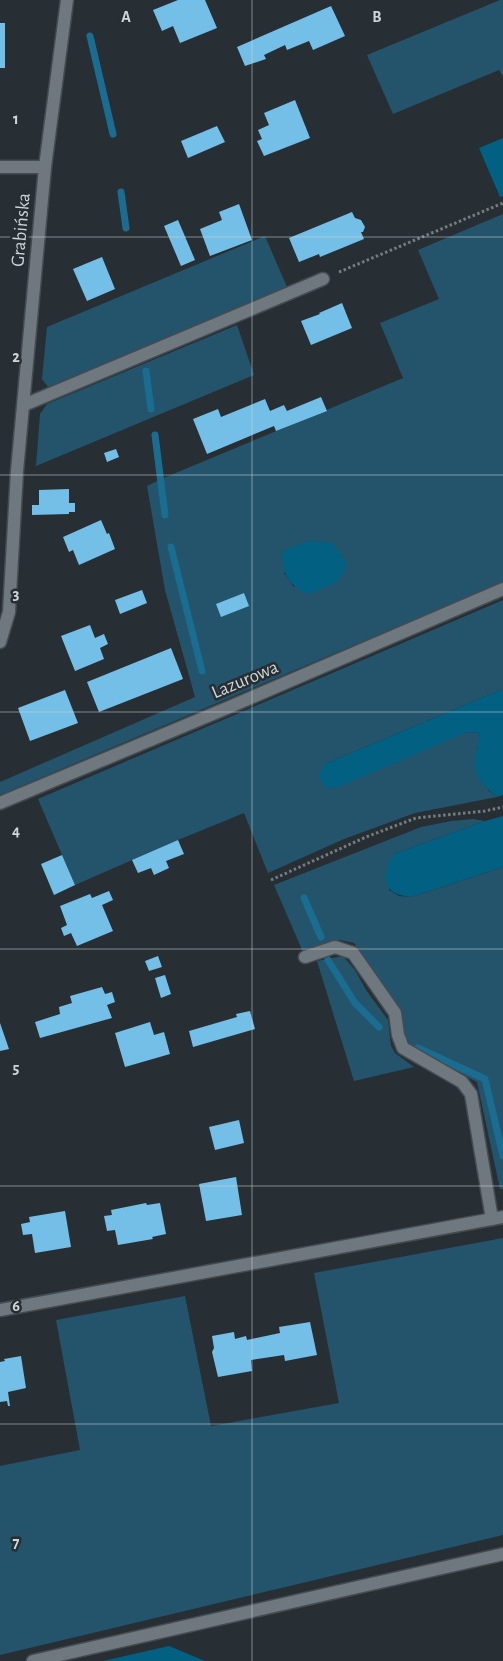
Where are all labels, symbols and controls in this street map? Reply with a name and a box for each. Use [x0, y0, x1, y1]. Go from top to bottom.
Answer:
text: A [121, 9, 131, 25]
text: B [372, 9, 382, 25]
text: 1 [13, 111, 19, 127]
street label: Grabińska [8, 192, 34, 268]
text: 2 [12, 349, 20, 365]
text: 3 [13, 586, 20, 602]
street label: Lazurowa [209, 657, 281, 703]
text: 4 [12, 823, 20, 839]
text: 5 [13, 1060, 20, 1076]
text: 6 [12, 1298, 20, 1314]
text: 7 [13, 1535, 20, 1551]

